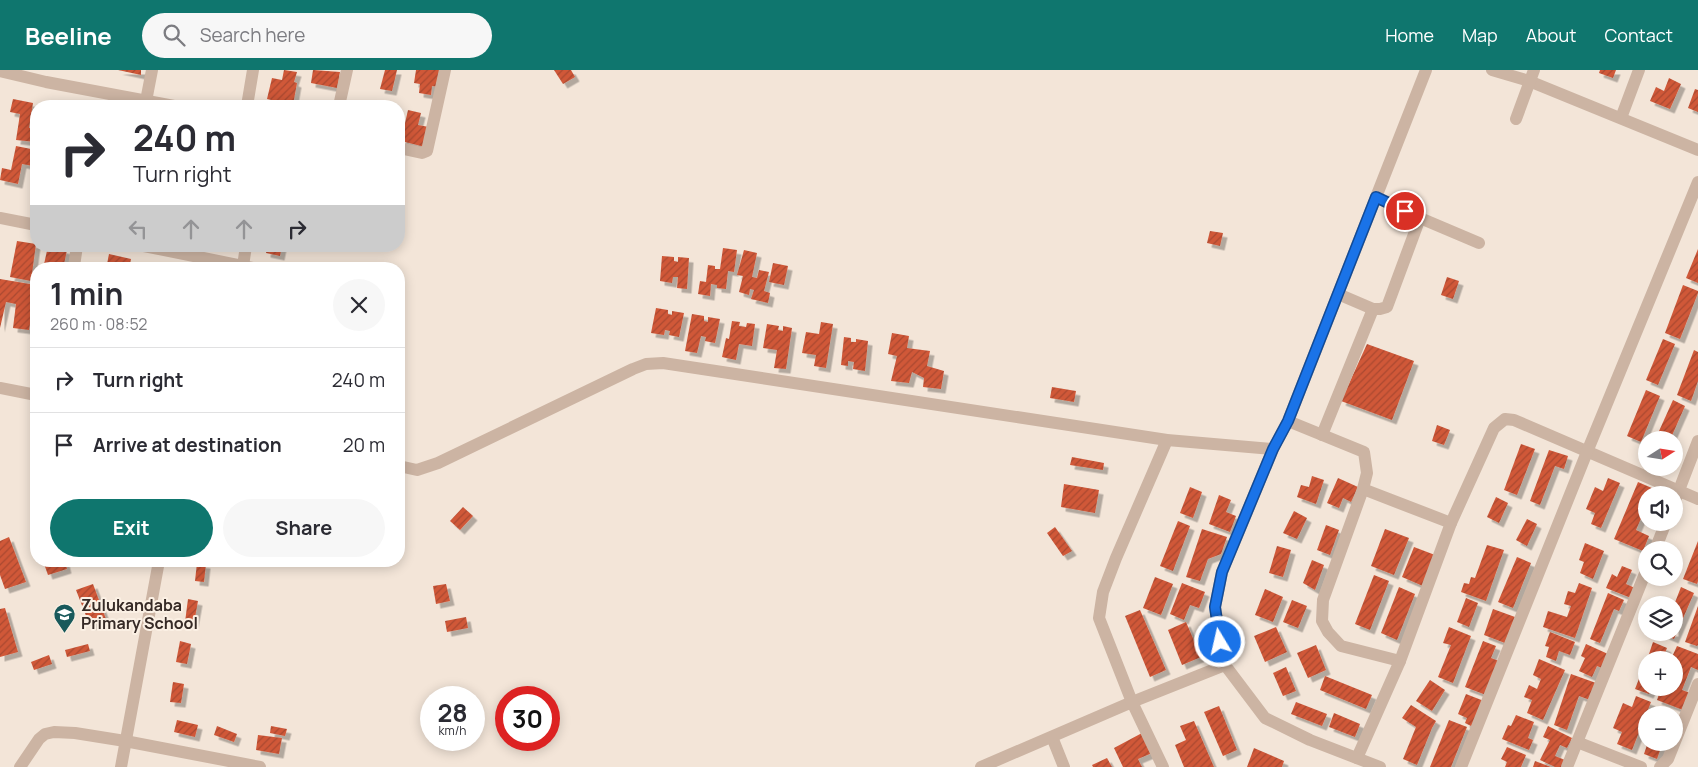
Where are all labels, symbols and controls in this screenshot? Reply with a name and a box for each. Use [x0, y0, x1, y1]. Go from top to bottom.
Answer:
search box [142, 13, 492, 58]
text: Beeline [25, 19, 112, 52]
icon: search [160, 21, 188, 49]
text: Search here [200, 22, 305, 48]
text: Home [1385, 23, 1434, 47]
text: Map [1462, 23, 1498, 47]
text: About [1526, 23, 1576, 47]
text: Contact [1604, 23, 1673, 47]
text: 240 m [133, 114, 236, 162]
icon: right [50, 120, 115, 185]
text: Turn right [133, 159, 231, 189]
pin [1384, 190, 1426, 232]
icon: arrive [1391, 197, 1419, 225]
icon: left [124, 215, 152, 243]
icon: ahead [177, 215, 205, 243]
icon: ahead [230, 215, 258, 243]
icon: right [283, 215, 311, 243]
text: 1 min [50, 273, 123, 314]
button: close [333, 279, 385, 331]
text: 260 m · 08:52 [50, 313, 147, 335]
icon: right [50, 366, 78, 394]
text: Turn right [93, 367, 183, 393]
text: 240 m [332, 367, 385, 393]
icon: arrive [50, 431, 78, 459]
north arrow [1638, 431, 1682, 476]
map controls [1638, 431, 1683, 751]
text: Arrive at destination [93, 432, 282, 458]
text: 20 m [343, 432, 385, 458]
button: sound [1638, 486, 1683, 531]
button: Exit [50, 499, 213, 557]
button: Share [223, 499, 385, 557]
button: search [1638, 541, 1683, 586]
place label: Zulukandaba Primary School [81, 594, 198, 634]
button: layers [1638, 596, 1683, 641]
school or university icon: Zulukandaba Primary School [53, 602, 77, 633]
position arrow [1193, 615, 1245, 667]
button: + [1638, 651, 1683, 696]
speed limit sign: 30 [495, 686, 560, 751]
text: 28 [437, 695, 468, 730]
button: − [1638, 706, 1683, 751]
text: km/h [439, 722, 466, 739]

